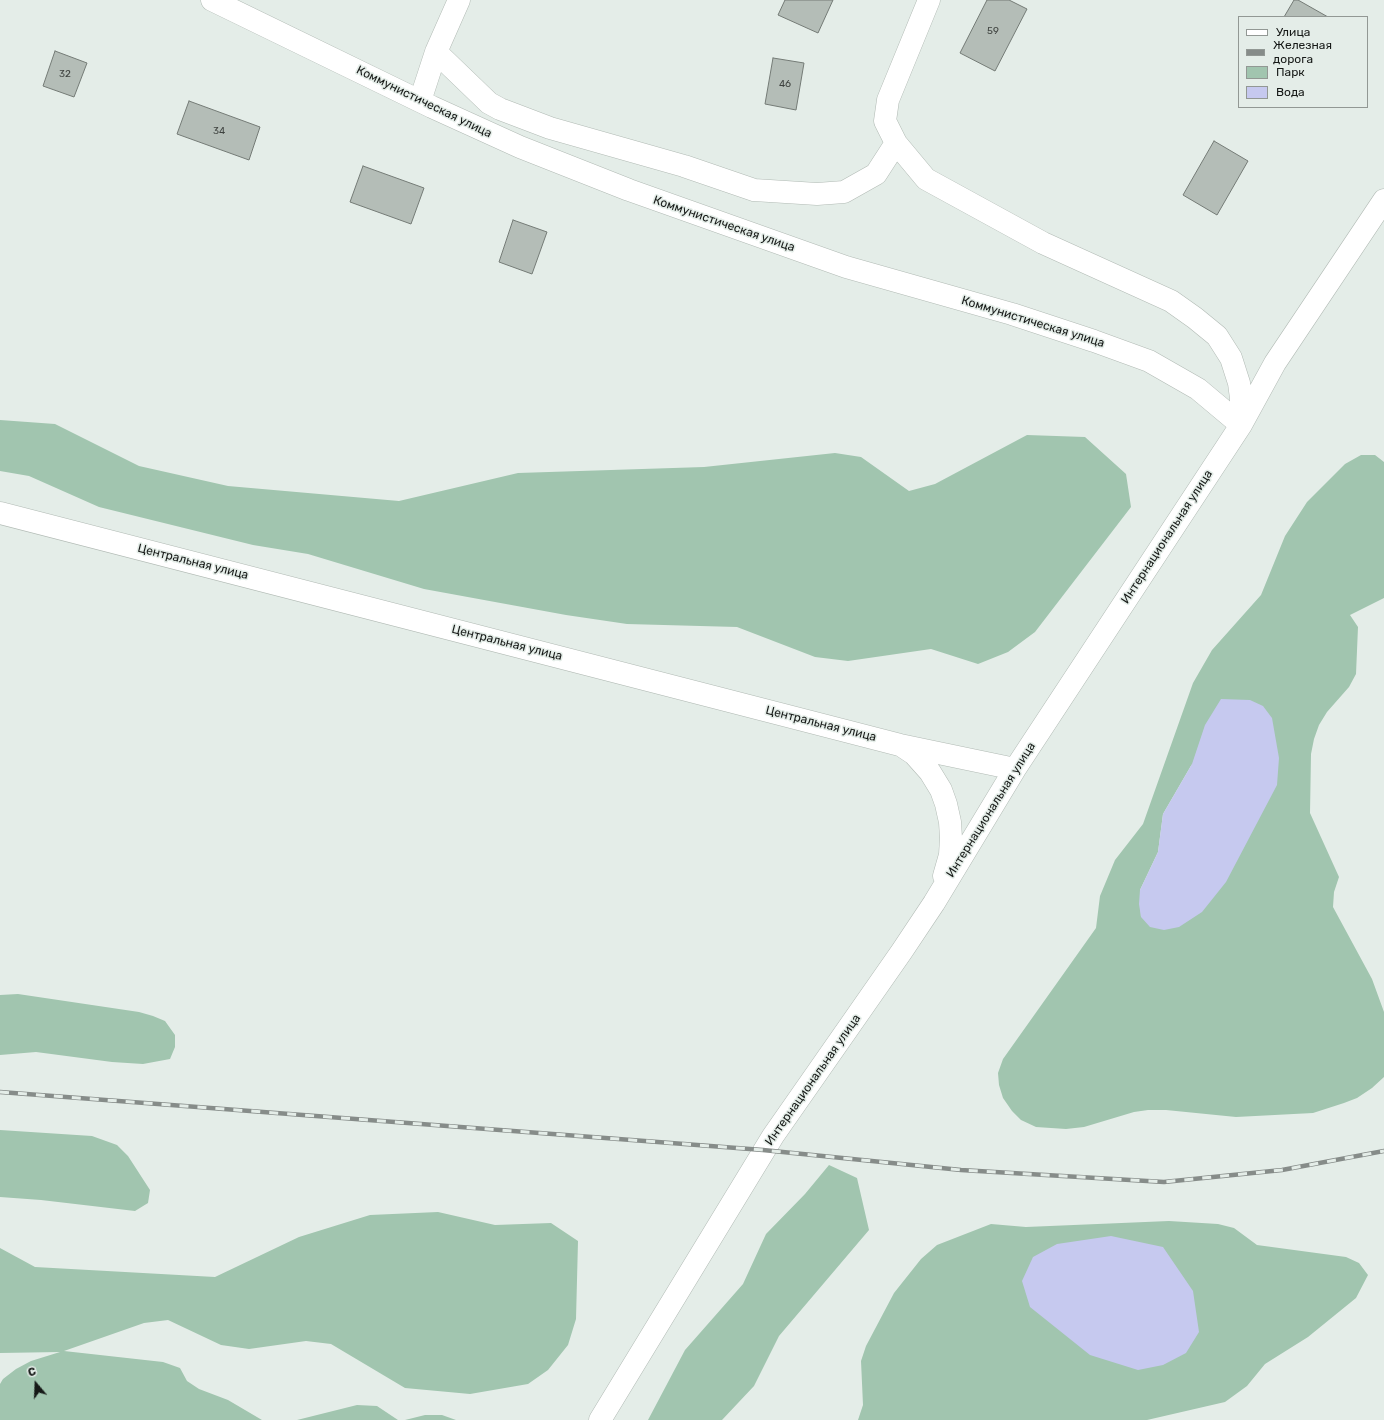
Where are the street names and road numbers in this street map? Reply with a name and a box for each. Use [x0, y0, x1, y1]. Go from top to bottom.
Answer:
street label: Коммунистическая улица [354, 63, 494, 141]
street label: Коммунистическая улица [651, 193, 797, 255]
street label: Коммунистическая улица [960, 293, 1106, 351]
street label: Интернациональная улица [1118, 467, 1216, 607]
street label: Центральная улица [136, 541, 250, 583]
street label: Центральная улица [450, 622, 564, 664]
street label: Центральная улица [764, 703, 878, 745]
street label: Интернациональная улица [943, 740, 1039, 880]
street label: Интернациональная улица [762, 1012, 864, 1148]

